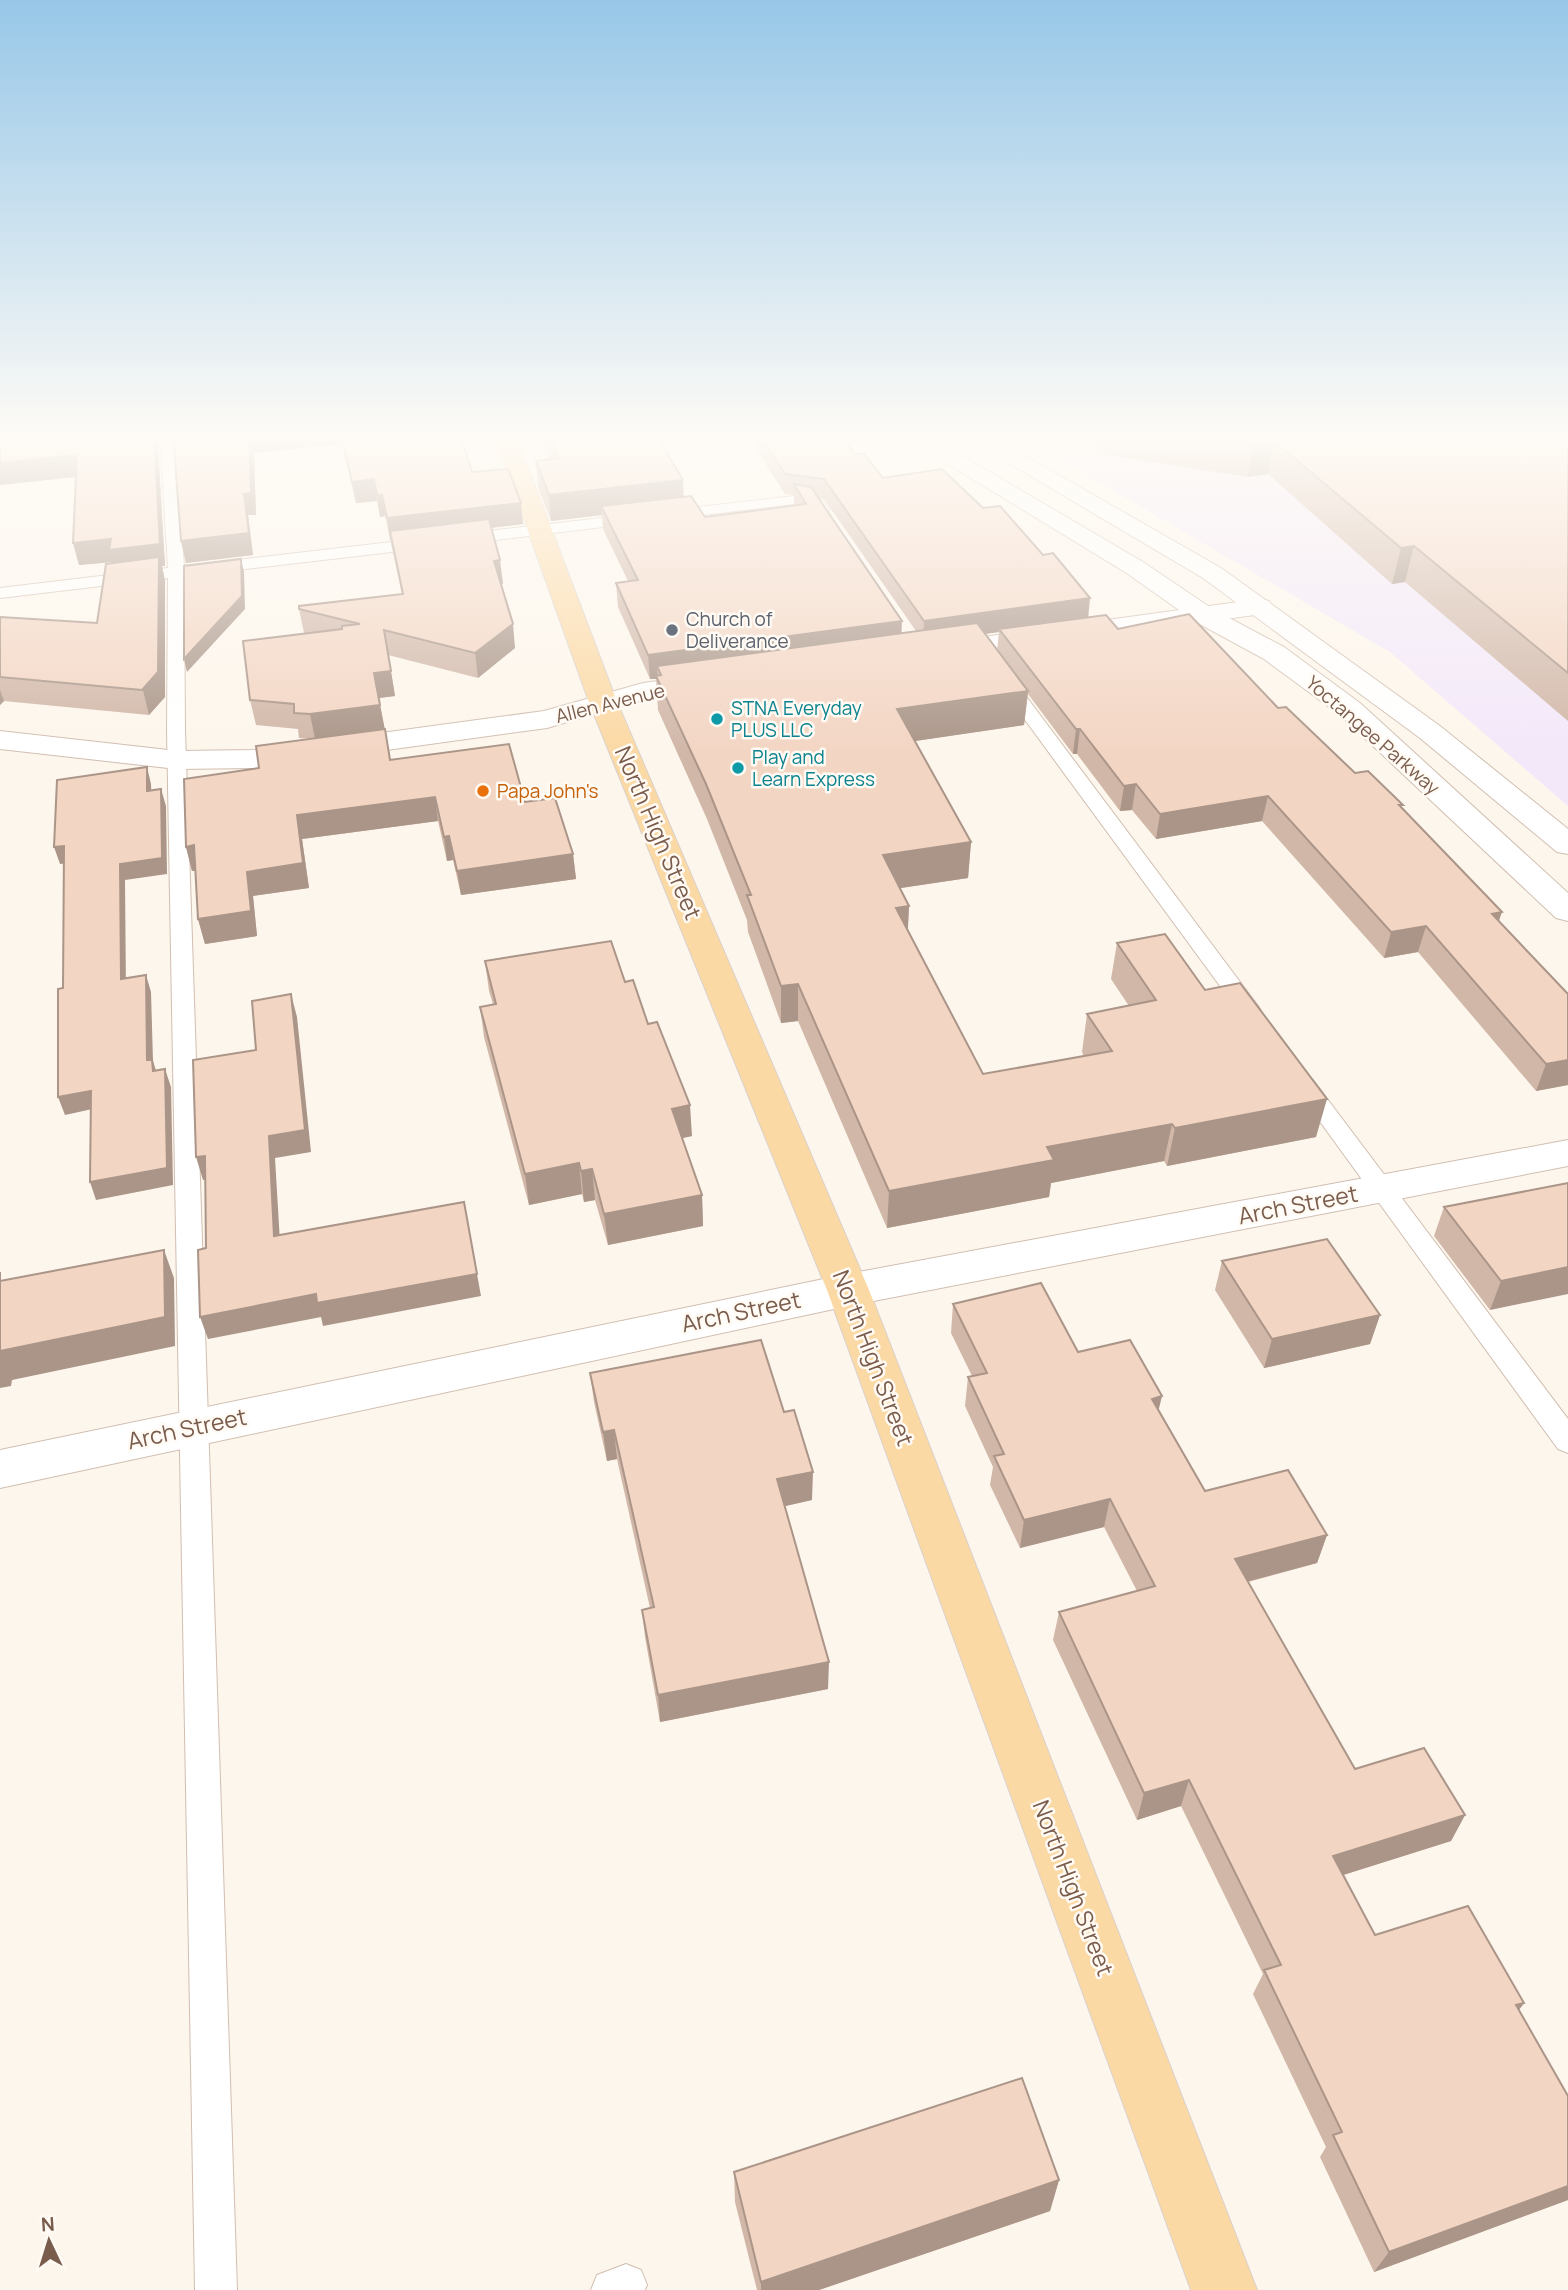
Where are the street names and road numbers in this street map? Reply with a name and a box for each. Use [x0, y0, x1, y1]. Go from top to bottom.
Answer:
street label: Yoctangee Parkway [1301, 670, 1445, 800]
street label: Allen Avenue [553, 677, 667, 729]
street label: North High Street [608, 741, 710, 924]
street label: Arch Street [1235, 1177, 1360, 1231]
street label: North High Street [826, 1265, 922, 1450]
street label: Arch Street [678, 1283, 803, 1339]
street label: Arch Street [124, 1400, 249, 1456]
street label: North High Street [1026, 1795, 1122, 1980]

